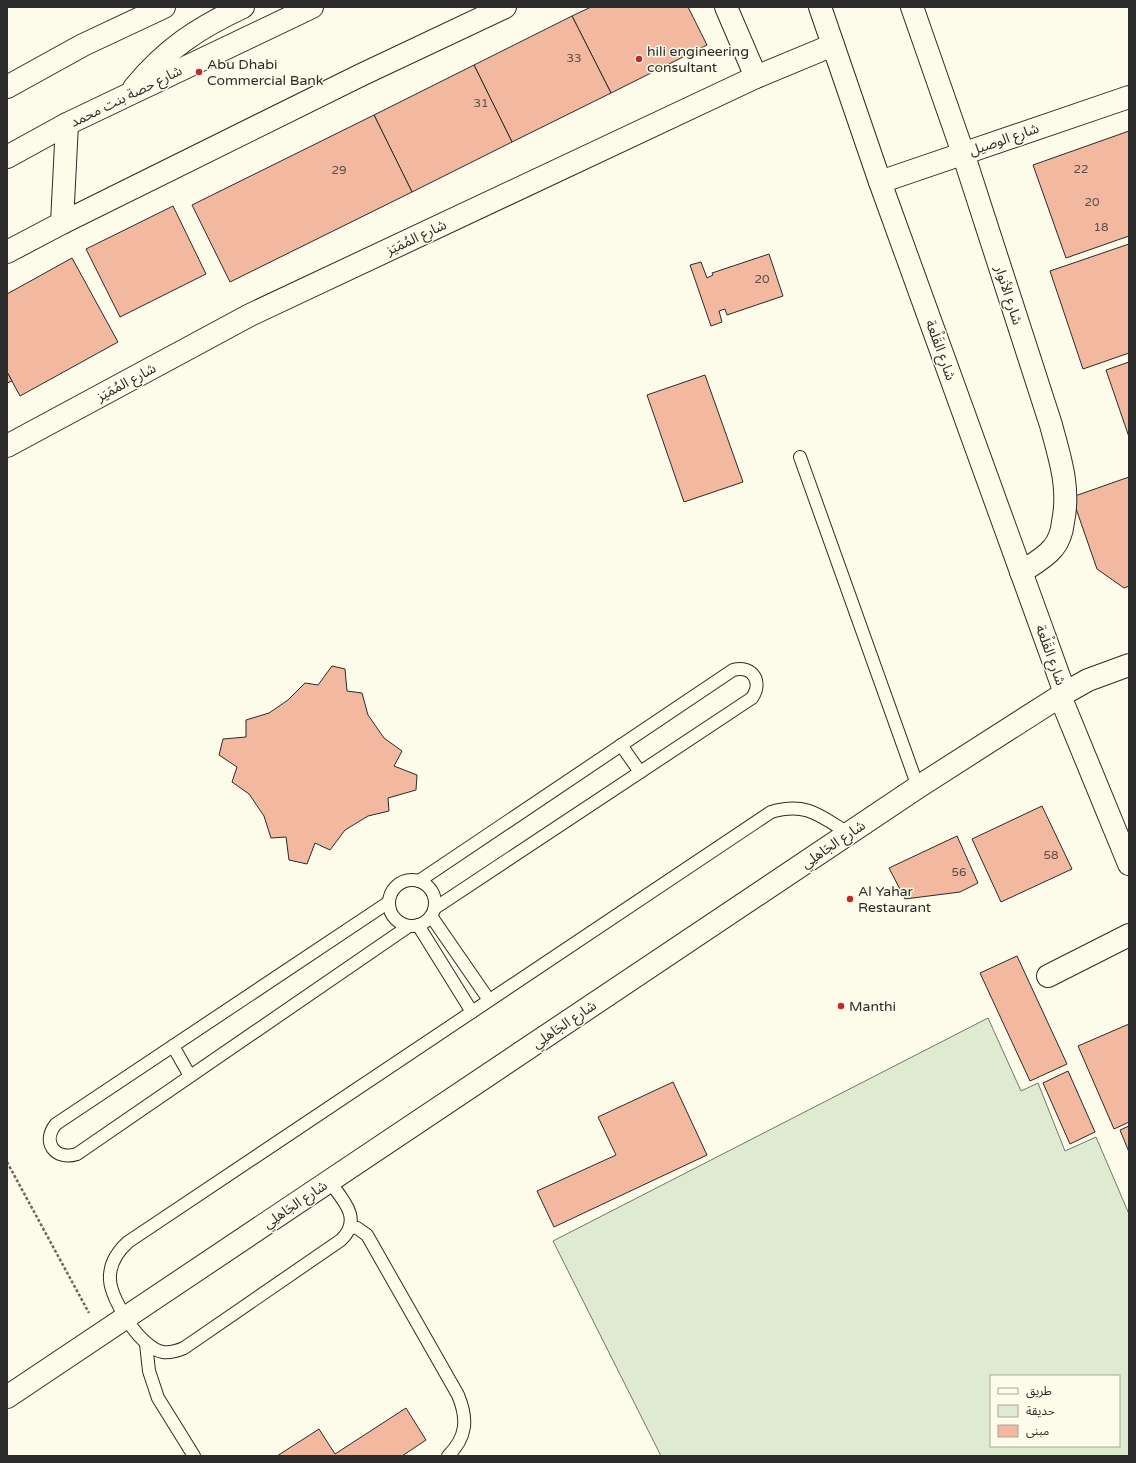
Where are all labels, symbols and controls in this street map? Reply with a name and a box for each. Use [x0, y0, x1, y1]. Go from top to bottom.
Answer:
place label: hili engineering consultant [647, 43, 749, 76]
house number: 33 [566, 51, 582, 65]
marker: hili engineering consultant [634, 54, 644, 64]
place label: Abu Dhabi Commercial Bank [207, 56, 324, 89]
street label: شارع حصة بنت محمد [68, 62, 186, 133]
marker: Abu Dhabi Commercial Bank [194, 67, 204, 77]
house number: 31 [473, 96, 489, 110]
street label: شارع الوصيل [967, 120, 1042, 161]
house number: 22 [1073, 162, 1089, 176]
house number: 29 [331, 163, 347, 177]
house number: 20 [1084, 195, 1100, 209]
street label: شارع المُمَيَز [382, 216, 450, 261]
house number: 18 [1093, 220, 1109, 234]
street label: شارع الأنوار [989, 262, 1026, 328]
house number: 20 [754, 272, 770, 286]
street label: شارع القَلْعة [920, 317, 962, 383]
street label: شارع المُمَيَز [93, 360, 160, 407]
street label: شارع القَلْعة [1030, 622, 1072, 688]
street label: شارع الجَاهلِي [798, 817, 870, 874]
house number: 58 [1043, 848, 1059, 862]
house number: 56 [951, 865, 967, 879]
place label: Al Yahar Restaurant [858, 883, 932, 916]
marker: Al Yahar Restaurant [845, 894, 855, 904]
street label: شارع الجَاهلِي [529, 997, 601, 1054]
place label: Manthi [849, 998, 896, 1015]
marker: Manthi [836, 1001, 846, 1011]
street label: شارع الجَاهلِي [260, 1177, 332, 1234]
legend [990, 1375, 1120, 1447]
text: طريق [1026, 1384, 1052, 1399]
text: حديقة [1026, 1404, 1055, 1418]
text: مبنى [1026, 1424, 1049, 1438]

